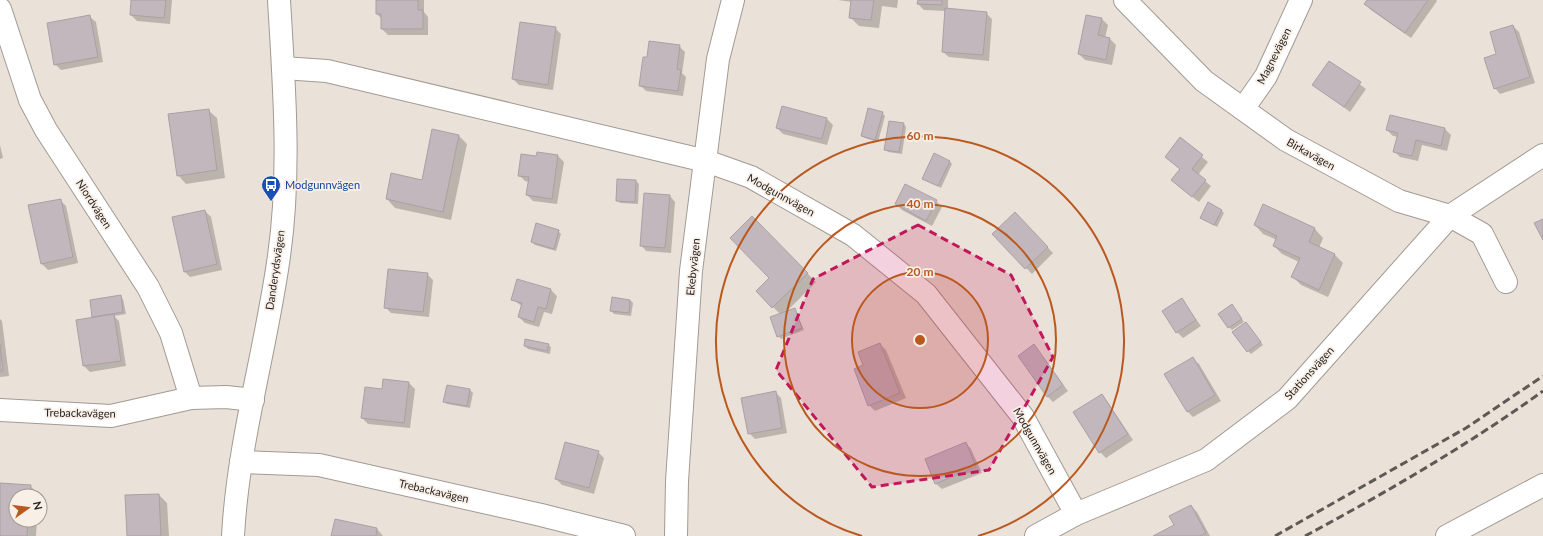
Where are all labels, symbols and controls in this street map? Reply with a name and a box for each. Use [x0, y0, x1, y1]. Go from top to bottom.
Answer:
street label: Magnevägen [1254, 25, 1293, 86]
text: 60 m [907, 128, 933, 143]
street label: Birkavägen [1285, 135, 1338, 172]
street label: Modgunnvägen [745, 171, 817, 218]
bus stop icon: Modgunnvägen [260, 174, 282, 202]
street label: Niordvägen [74, 177, 115, 231]
place label: Modgunnvägen [285, 178, 360, 191]
text: 40 m [907, 196, 933, 211]
street label: Danderydsvägen [262, 229, 287, 311]
street label: Ekebyvägen [683, 238, 702, 296]
text: 20 m [907, 264, 933, 279]
centre of rings [913, 333, 927, 347]
street label: Stationsvägen [1281, 343, 1336, 402]
street label: Trebackavägen [44, 405, 116, 420]
street label: Modgunnvägen [1011, 405, 1060, 477]
street label: Trebackavägen [398, 476, 470, 505]
north arrow [8, 488, 48, 528]
text: N [31, 500, 46, 511]

